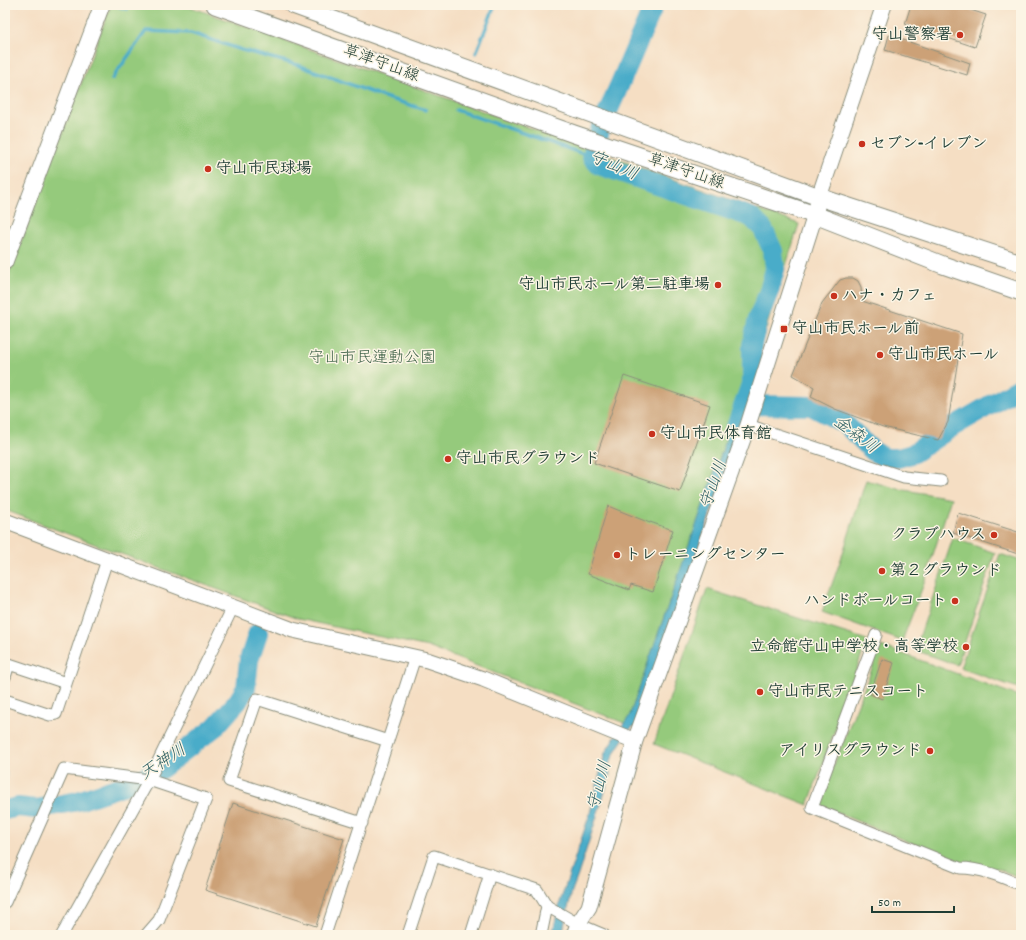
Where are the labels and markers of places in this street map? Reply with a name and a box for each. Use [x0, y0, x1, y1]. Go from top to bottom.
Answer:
place label: 守山警察署 [872, 24, 952, 47]
marker: 守山警察署 [955, 30, 965, 40]
place label: セブン-イレブン [870, 133, 987, 156]
marker: セブン-イレブン [857, 139, 867, 149]
place label: 守山市民球場 [216, 158, 312, 181]
marker: 守山市民球場 [203, 164, 213, 174]
place label: 守山市民ホール第二駐車場 [519, 274, 710, 297]
marker: 守山市民ホール第二駐車場 [713, 280, 723, 290]
place label: ハナ・カフェ [842, 285, 937, 308]
marker: ハナ・カフェ [829, 291, 839, 301]
place label: 守山市民ホール前 [792, 318, 919, 341]
marker: 守山市民ホール前 [779, 324, 789, 334]
place label: 守山市民ホール [888, 344, 999, 367]
marker: 守山市民ホール [875, 350, 885, 360]
place label: 守山市民体育館 [660, 423, 772, 446]
marker: 守山市民体育館 [647, 429, 657, 439]
place label: 守山市民グラウンド [456, 448, 600, 471]
marker: 守山市民グラウンド [443, 454, 453, 464]
place label: クラブハウス [891, 524, 986, 547]
marker: クラブハウス [989, 530, 999, 540]
place label: トレーニングセンター [625, 544, 786, 567]
marker: トレーニングセンター [612, 550, 622, 560]
place label: 第２グラウンド [890, 560, 1002, 583]
marker: 第２グラウンド [877, 566, 887, 576]
place label: ハンドボールコート [804, 590, 947, 613]
marker: ハンドボールコート [950, 596, 960, 606]
place label: 立命館守山中学校・高等学校 [750, 636, 958, 659]
marker: 立命館守山中学校・高等学校 [961, 642, 971, 652]
place label: 守山市民テニスコート [768, 681, 928, 704]
marker: 守山市民テニスコート [755, 687, 765, 697]
place label: アイリスグラウンド [779, 740, 922, 763]
marker: アイリスグラウンド [925, 746, 935, 756]

